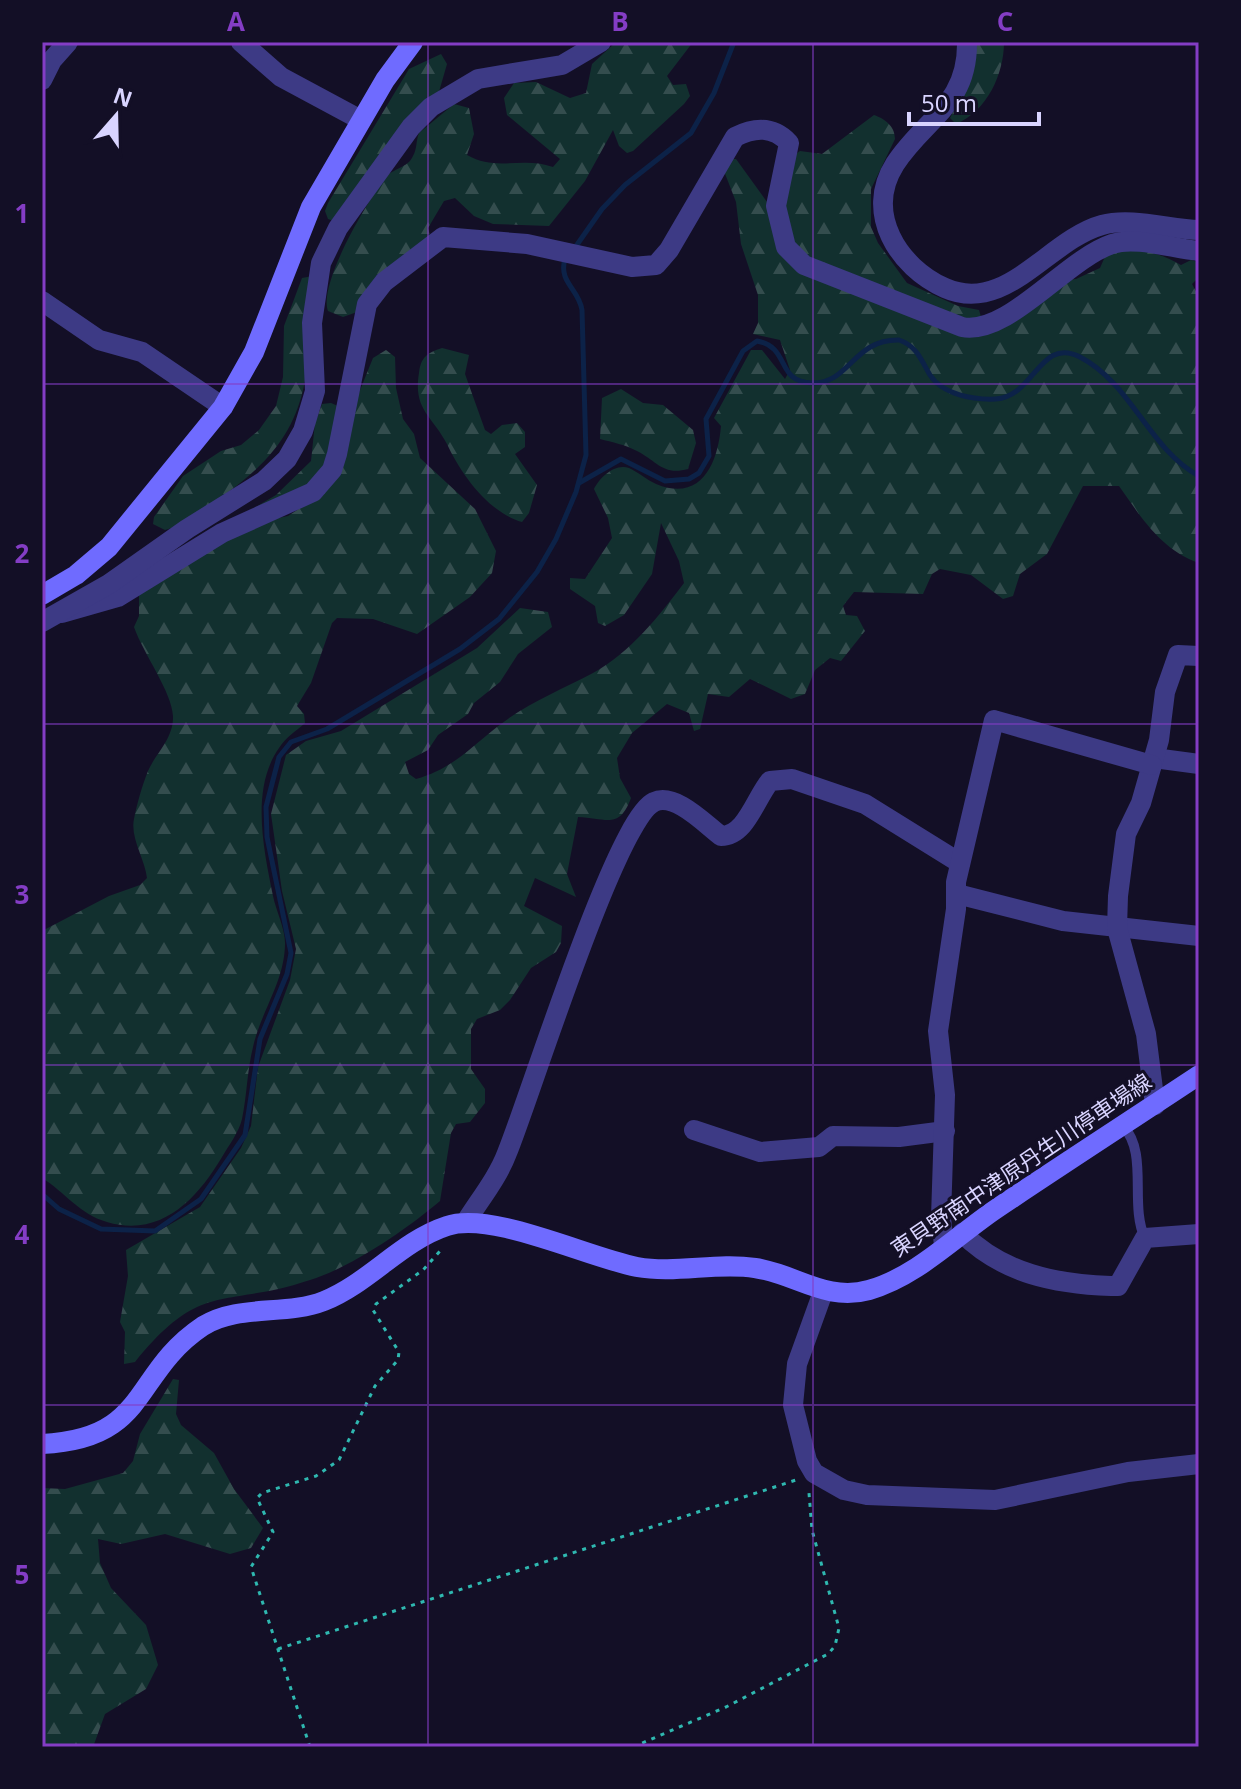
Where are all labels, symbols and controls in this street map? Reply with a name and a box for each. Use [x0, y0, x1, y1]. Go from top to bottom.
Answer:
text: A [227, 3, 245, 39]
text: B [611, 3, 629, 39]
text: C [997, 3, 1013, 39]
north arrow [76, 76, 156, 156]
scale bar [909, 76, 1039, 126]
text: N [110, 79, 137, 113]
text: 50 m [921, 86, 977, 119]
text: 1 [15, 195, 29, 231]
text: 2 [15, 535, 30, 571]
text: 3 [15, 876, 29, 912]
street label: 東貝野南中津原丹生川停車場線 [884, 1066, 1157, 1263]
text: 4 [15, 1216, 30, 1252]
text: 5 [15, 1556, 29, 1592]

